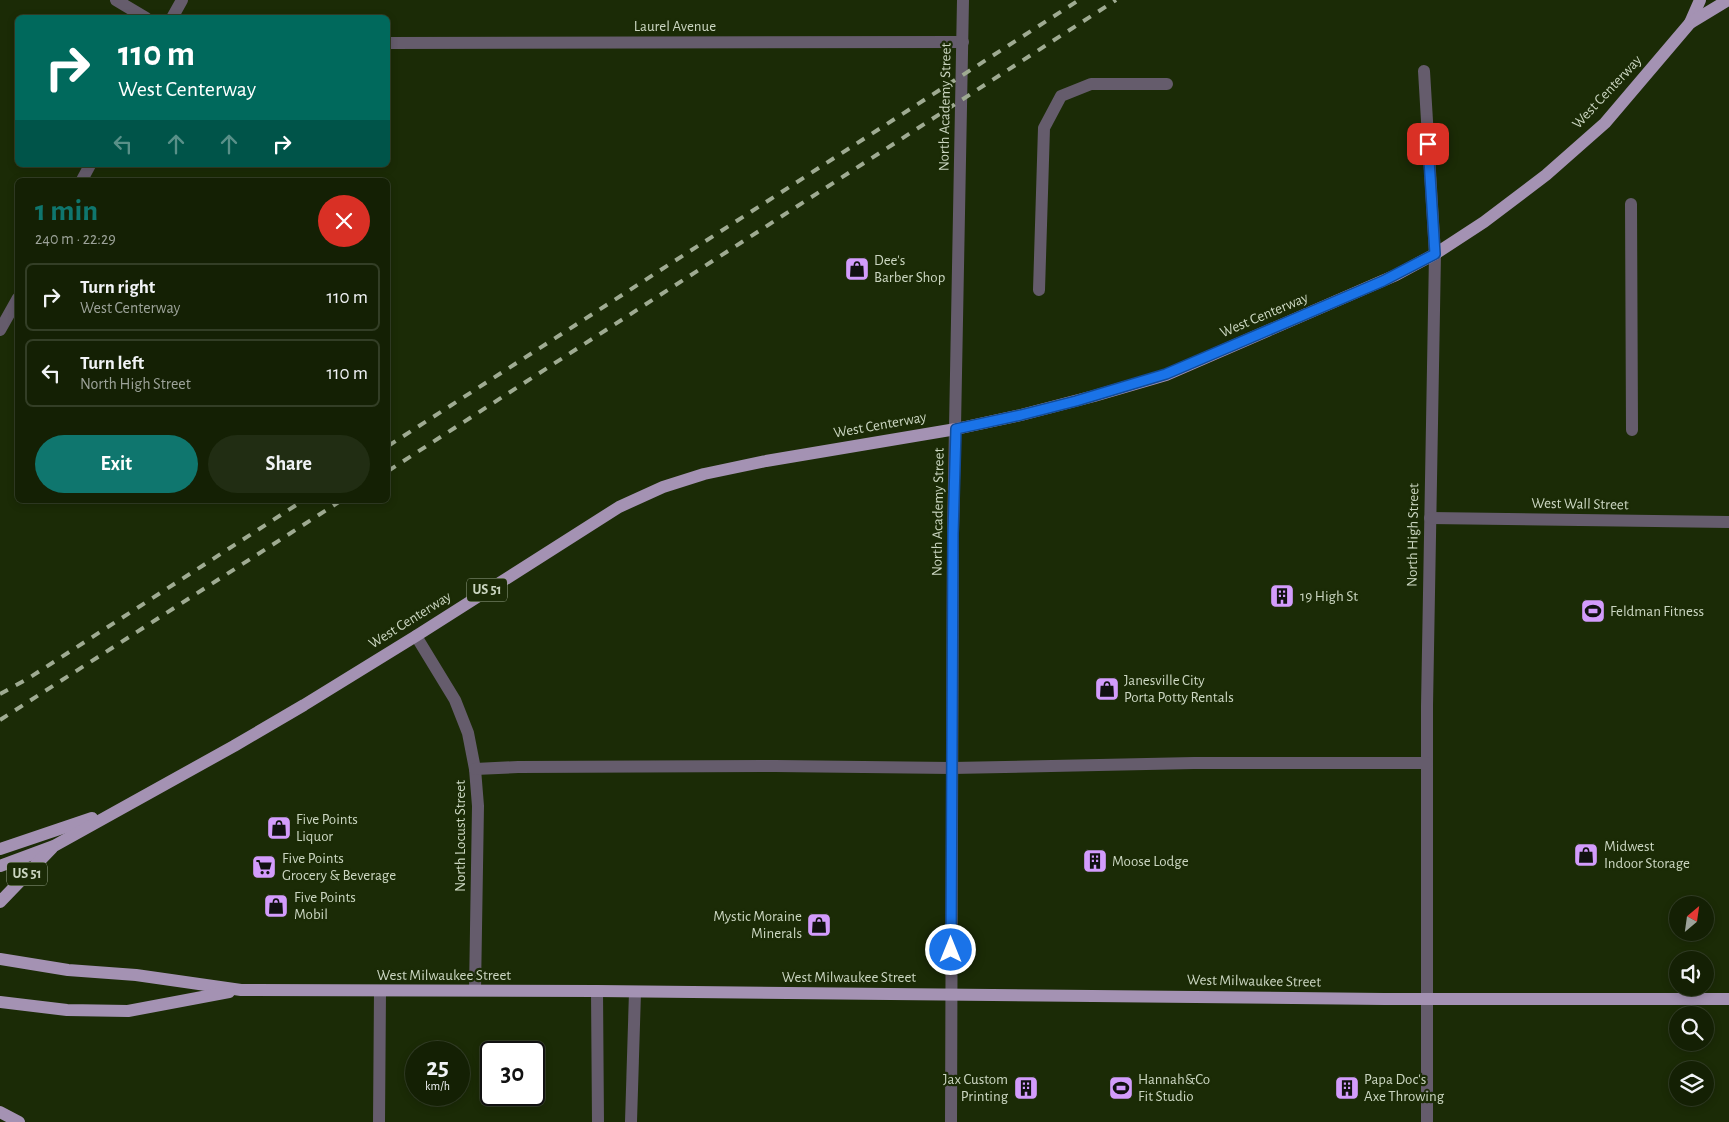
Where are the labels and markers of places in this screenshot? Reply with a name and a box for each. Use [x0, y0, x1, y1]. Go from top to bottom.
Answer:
pin [1407, 123, 1449, 165]
place label: Dee's Barber Shop [874, 253, 945, 285]
shop icon: Dee's Barber Shop [844, 256, 870, 282]
building icon: 19 High St [1269, 583, 1295, 609]
place label: 19 High St [1300, 589, 1358, 604]
sports icon: Feldman Fitness [1580, 598, 1606, 624]
place label: Feldman Fitness [1610, 604, 1704, 619]
place label: Janesville City Porta Potty Rentals [1124, 673, 1234, 705]
shop icon: Janesville City Porta Potty Rentals [1094, 676, 1120, 702]
place label: Five Points Liquor [296, 812, 358, 844]
shop icon: Five Points Liquor [266, 815, 292, 841]
place label: Midwest Indoor Storage [1604, 839, 1690, 871]
shop icon: Midwest Indoor Storage [1573, 842, 1599, 868]
building icon: Moose Lodge [1082, 848, 1108, 874]
place label: Five Points Grocery & Beverage [282, 851, 396, 883]
supermarket icon: Five Points Grocery & Beverage [251, 854, 277, 880]
place label: Moose Lodge [1112, 854, 1189, 869]
place label: Five Points Mobil [294, 890, 356, 922]
shop icon: Five Points Mobil [263, 893, 289, 919]
place label: Mystic Moraine Minerals [713, 909, 802, 941]
shop icon: Mystic Moraine Minerals [806, 912, 832, 938]
place label: Jax Custom Printing [943, 1072, 1009, 1104]
place label: Hannah&Co Fit Studio [1138, 1072, 1210, 1104]
place label: Papa Doc's Axe Throwing [1364, 1072, 1445, 1104]
building icon: Jax Custom Printing [1013, 1075, 1039, 1101]
sports icon: Hannah&Co Fit Studio [1108, 1075, 1134, 1101]
building icon: Papa Doc's Axe Throwing [1334, 1075, 1360, 1101]

